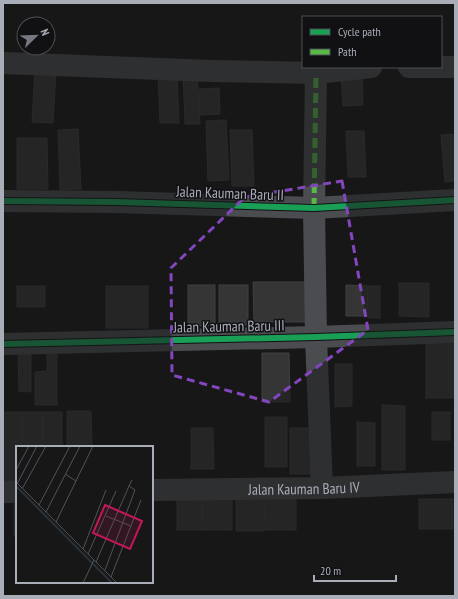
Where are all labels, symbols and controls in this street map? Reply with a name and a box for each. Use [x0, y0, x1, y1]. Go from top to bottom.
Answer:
north arrow [16, 16, 56, 56]
legend [302, 16, 442, 68]
text: Cycle path [338, 24, 381, 39]
text: N [38, 27, 53, 38]
text: Path [338, 44, 356, 59]
street label: Jalan Kauman Baru II [175, 182, 284, 204]
street label: Jalan Kauman Baru III [172, 316, 285, 336]
inset map [16, 446, 153, 583]
street label: Jalan Kauman Baru IV [247, 477, 360, 498]
scale bar [314, 557, 396, 583]
text: 20 m [320, 563, 341, 578]

